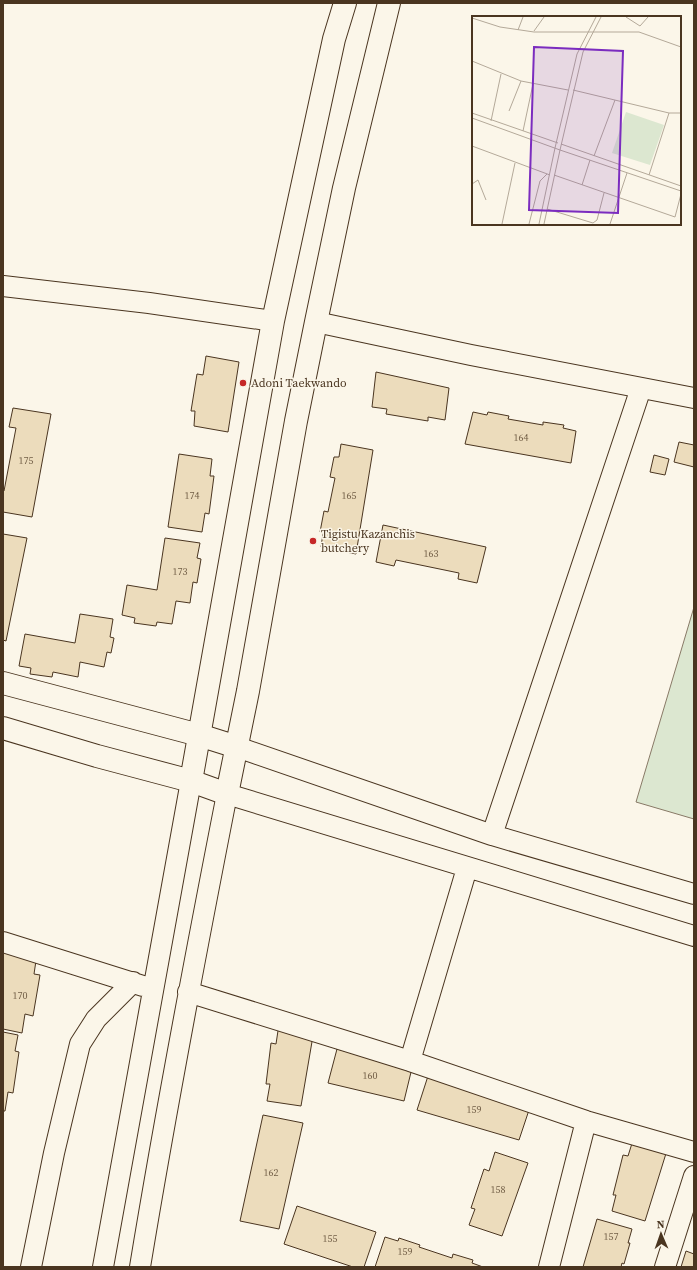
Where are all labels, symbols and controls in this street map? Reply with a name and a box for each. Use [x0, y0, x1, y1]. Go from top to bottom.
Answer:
inset map [472, 16, 681, 225]
place label: Adoni Taekwando [251, 375, 347, 391]
marker: Adoni Taekwando [238, 378, 248, 388]
house number: 164 [514, 431, 529, 444]
house number: 175 [19, 454, 34, 467]
house number: 174 [185, 489, 200, 502]
house number: 165 [342, 489, 357, 502]
place label: Tigistu Kazanchis butchery [321, 526, 415, 556]
marker: Tigistu Kazanchis butchery [308, 536, 318, 546]
house number: 163 [424, 547, 439, 560]
house number: 173 [173, 565, 188, 578]
house number: 170 [13, 989, 28, 1002]
house number: 160 [363, 1069, 378, 1082]
house number: 159 [467, 1103, 482, 1116]
house number: 162 [264, 1166, 279, 1179]
house number: 158 [491, 1183, 506, 1196]
north arrow [641, 1214, 681, 1254]
text: N [656, 1217, 665, 1232]
house number: 157 [604, 1230, 619, 1243]
house number: 155 [323, 1232, 338, 1245]
house number: 159 [398, 1245, 413, 1258]

